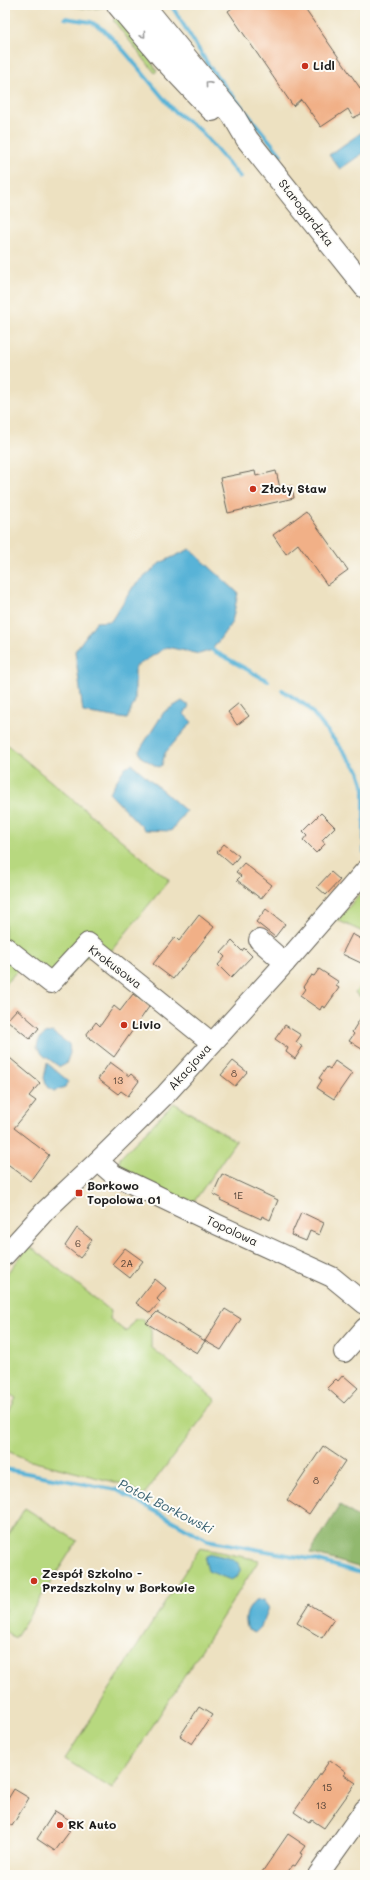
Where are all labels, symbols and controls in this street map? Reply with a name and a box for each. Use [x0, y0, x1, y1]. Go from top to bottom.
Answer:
one-way arrow [139, 30, 146, 38]
place label: Lidl [313, 57, 335, 73]
marker: Lidl [300, 61, 310, 71]
one-way arrow [205, 82, 212, 89]
street label: Starogardzka [275, 175, 338, 249]
place label: Złoty Staw [261, 480, 327, 496]
marker: Złoty Staw [248, 484, 258, 494]
street label: Krokusowa [86, 941, 146, 992]
place label: Livio [132, 1016, 161, 1032]
marker: Livio [119, 1020, 129, 1030]
street label: Akacjowa [164, 1040, 214, 1093]
house number: 8 [231, 1066, 237, 1080]
house number: 13 [113, 1073, 123, 1087]
place label: Borkowo Topolowa 01 [87, 1177, 161, 1207]
marker: Borkowo Topolowa 01 [74, 1188, 84, 1198]
house number: 1E [233, 1188, 243, 1202]
street label: Topolowa [204, 1211, 261, 1249]
house number: 6 [75, 1236, 81, 1250]
house number: 2A [121, 1256, 133, 1270]
house number: 8 [313, 1473, 319, 1487]
water label: Potok Borkowski [116, 1474, 217, 1537]
place label: Zespół Szkolno - Przedszkolny w Borkowie [42, 1565, 195, 1595]
marker: Zespół Szkolno - Przedszkolny w Borkowie [29, 1576, 39, 1586]
house number: 15 [322, 1780, 332, 1794]
house number: 13 [316, 1798, 326, 1812]
place label: RK Auto [68, 1816, 116, 1832]
marker: RK Auto [55, 1820, 65, 1830]

